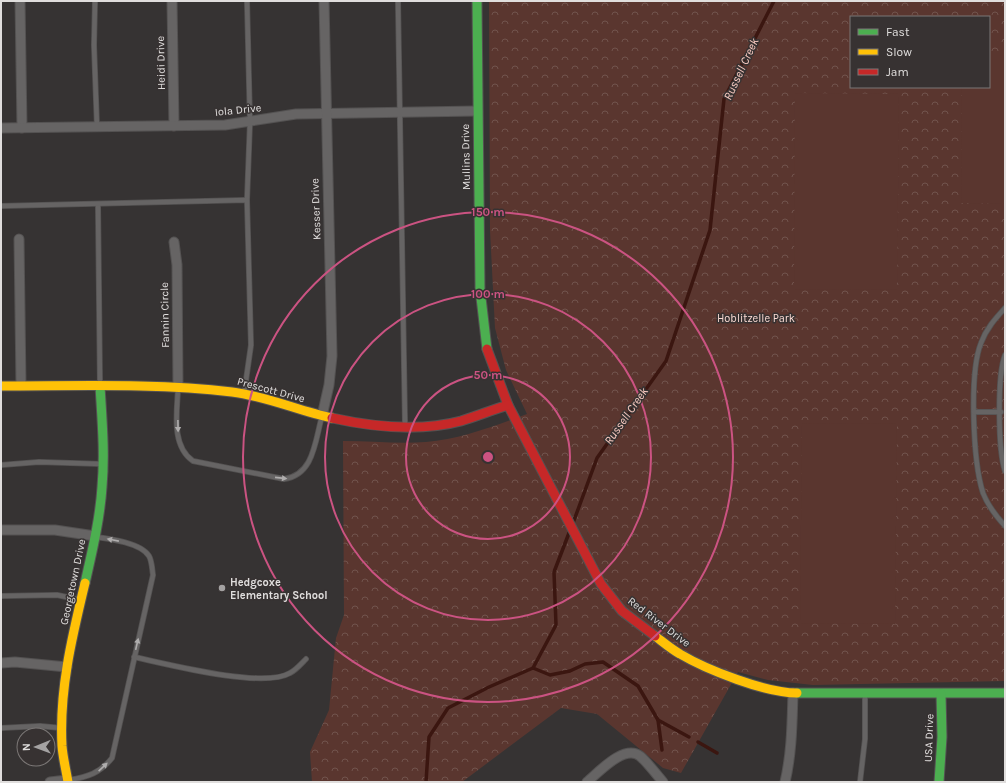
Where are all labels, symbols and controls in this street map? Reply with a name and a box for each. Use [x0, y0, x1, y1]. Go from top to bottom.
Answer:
legend [850, 16, 990, 88]
text: Fast [886, 25, 910, 39]
street label: Heidi Drive [154, 35, 168, 90]
water label: Russell Creek [721, 35, 762, 102]
text: Slow [886, 45, 912, 59]
text: Jam [886, 65, 909, 79]
street label: Iola Drive [214, 101, 262, 119]
street label: Mullins Drive [459, 123, 473, 190]
street label: Kesser Drive [308, 178, 324, 240]
text: 150 m [471, 205, 505, 219]
street label: Fannin Circle [158, 282, 172, 348]
text: 100 m [471, 287, 505, 301]
park label: Hoblitzelle Park [717, 312, 795, 325]
text: 50 m [474, 368, 503, 382]
street label: Prescott Drive [236, 375, 307, 405]
water label: Russell Creek [601, 384, 651, 447]
one-way arrow [175, 420, 181, 433]
centre of rings [481, 450, 495, 464]
one-way arrow [275, 475, 287, 481]
one-way arrow [107, 537, 119, 543]
street label: Georgetown Drive [58, 538, 89, 626]
place label: Hedgcoxe Elementary School [230, 576, 328, 602]
marker: Hedgcoxe Elementary School [217, 583, 227, 593]
street label: Red River Drive [625, 594, 693, 650]
one-way arrow [135, 638, 141, 650]
street label: USA Drive [922, 713, 936, 762]
north arrow [16, 727, 56, 767]
text: N [20, 743, 33, 751]
one-way arrow [98, 763, 108, 772]

